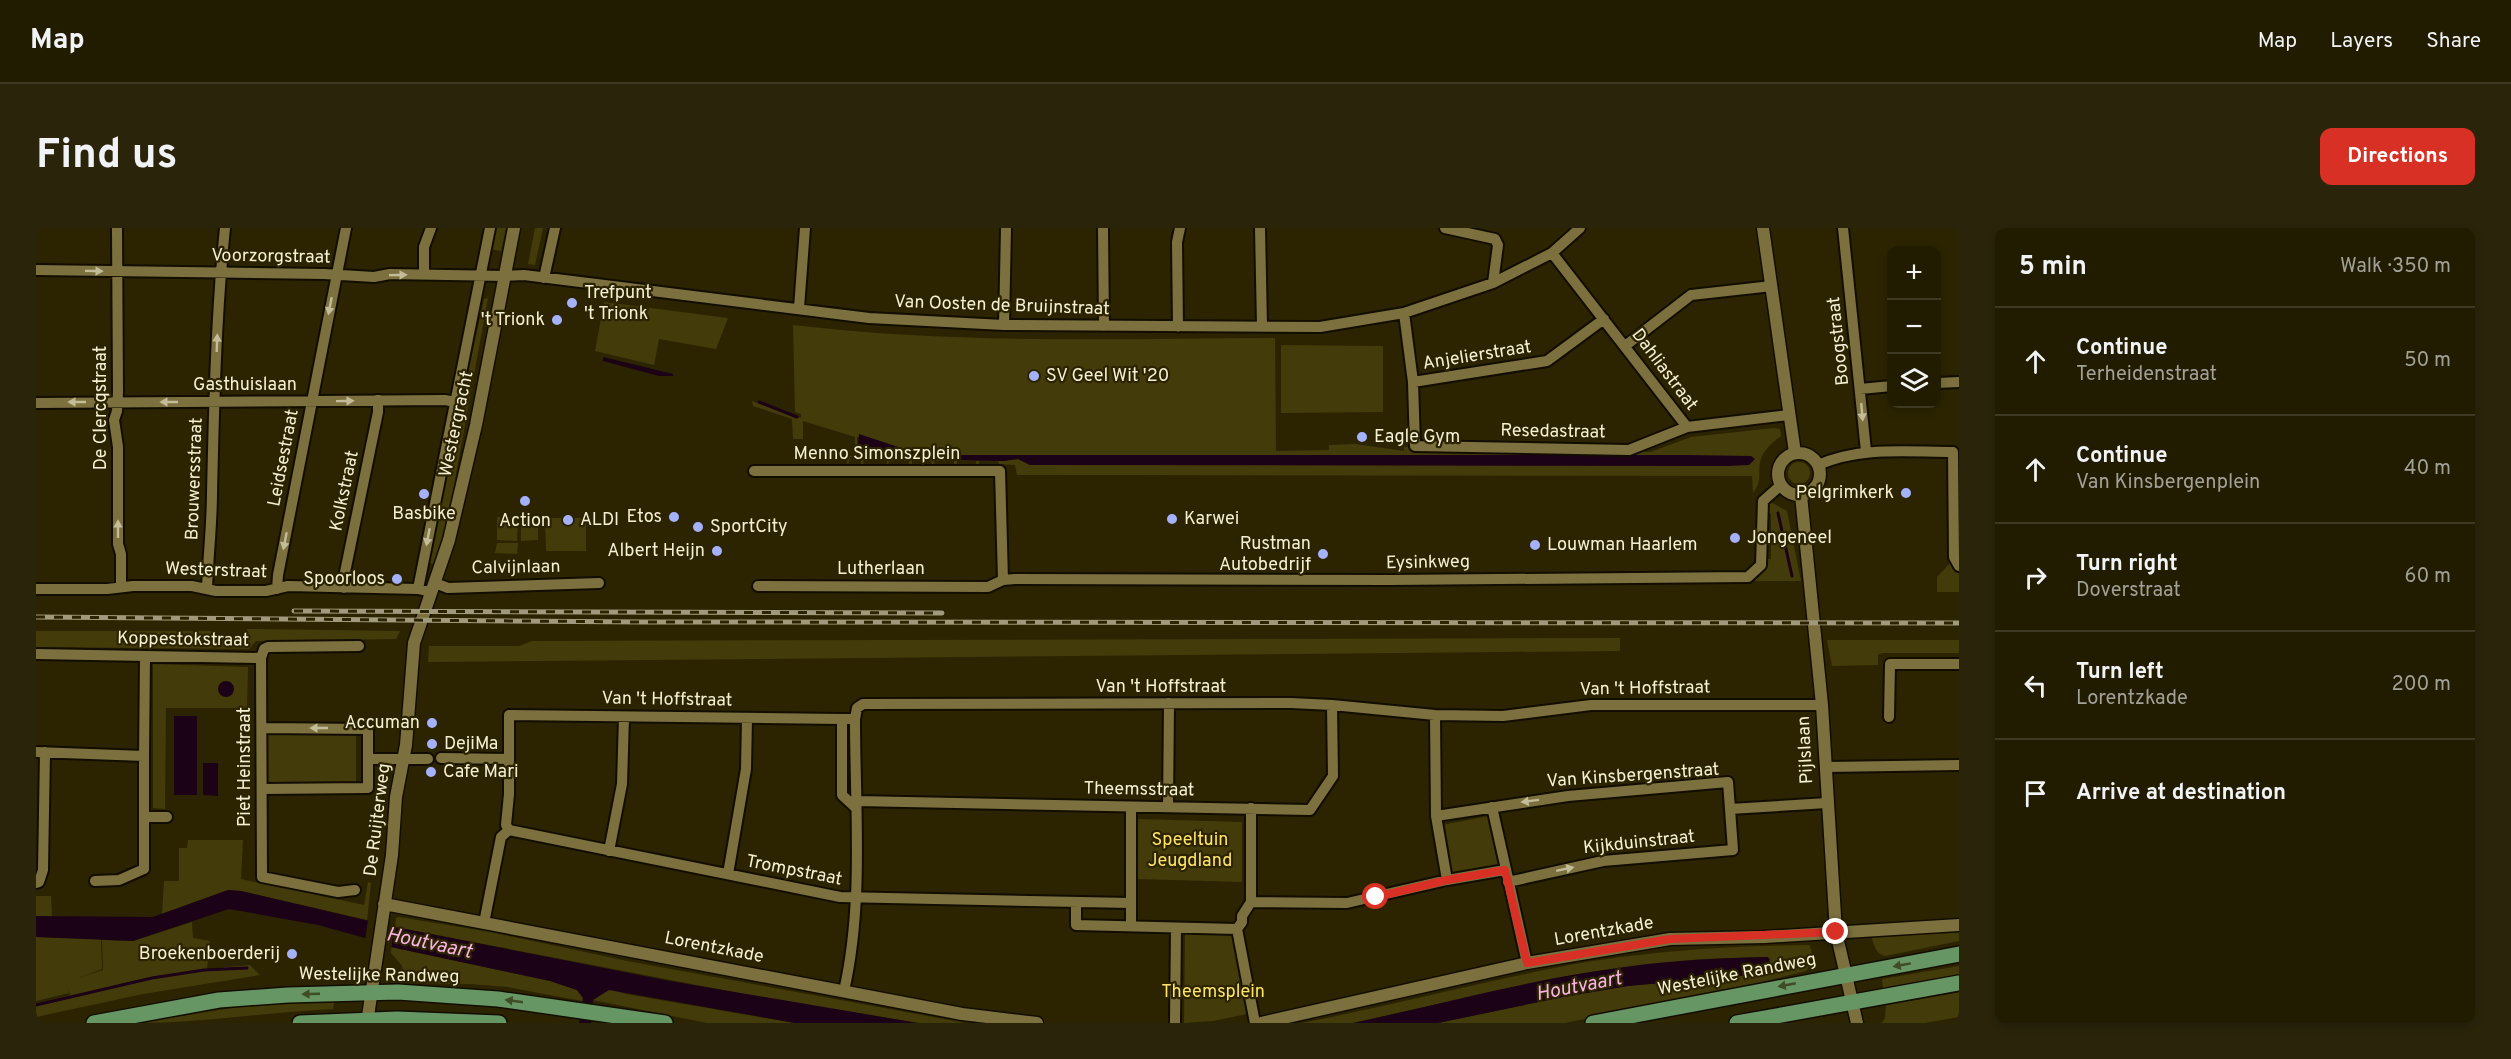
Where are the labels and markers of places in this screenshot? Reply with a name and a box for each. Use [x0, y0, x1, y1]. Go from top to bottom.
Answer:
place label: Trefpunt 't Trionk [584, 282, 652, 326]
marker: Trefpunt 't Trionk [565, 296, 579, 310]
place label: 't Trionk [481, 309, 545, 332]
marker: 't Trionk [550, 313, 564, 327]
place label: SV Geel Wit '20 [1046, 365, 1169, 388]
marker: SV Geel Wit '20 [1027, 369, 1041, 383]
place label: Eagle Gym [1374, 426, 1460, 449]
marker: Eagle Gym [1355, 430, 1369, 444]
place label: Pelgrimkerk [1796, 482, 1894, 505]
marker: Pelgrimkerk [1899, 486, 1913, 500]
marker: Basbike [417, 487, 431, 501]
marker: Action [518, 494, 532, 508]
place label: Basbike [392, 503, 456, 526]
place label: Etos [626, 506, 662, 529]
place label: Karwei [1184, 508, 1239, 531]
place label: ALDI [580, 509, 619, 532]
place label: Action [499, 510, 551, 533]
marker: Etos [667, 510, 681, 524]
marker: Karwei [1165, 512, 1179, 526]
marker: ALDI [561, 513, 575, 527]
place label: SportCity [710, 516, 788, 539]
marker: SportCity [691, 520, 705, 534]
place label: Jongeneel [1747, 527, 1832, 550]
marker: Jongeneel [1728, 531, 1742, 545]
place label: Rustman Autobedrijf [1219, 533, 1311, 577]
place label: Louwman Haarlem [1547, 534, 1698, 557]
marker: Louwman Haarlem [1528, 538, 1542, 552]
place label: Albert Heijn [607, 540, 705, 563]
marker: Albert Heijn [710, 544, 724, 558]
marker: Rustman Autobedrijf [1316, 547, 1330, 561]
place label: Spoorloos [303, 568, 385, 591]
marker: Spoorloos [390, 572, 404, 586]
place label: Accuman [345, 712, 420, 735]
marker: Accuman [425, 716, 439, 730]
place label: DejiMa [444, 733, 498, 756]
marker: DejiMa [425, 737, 439, 751]
place label: Cafe Mari [443, 761, 519, 784]
marker: Cafe Mari [424, 765, 438, 779]
place label: Broekenboerderij [139, 943, 280, 966]
marker: Broekenboerderij [285, 947, 299, 961]

